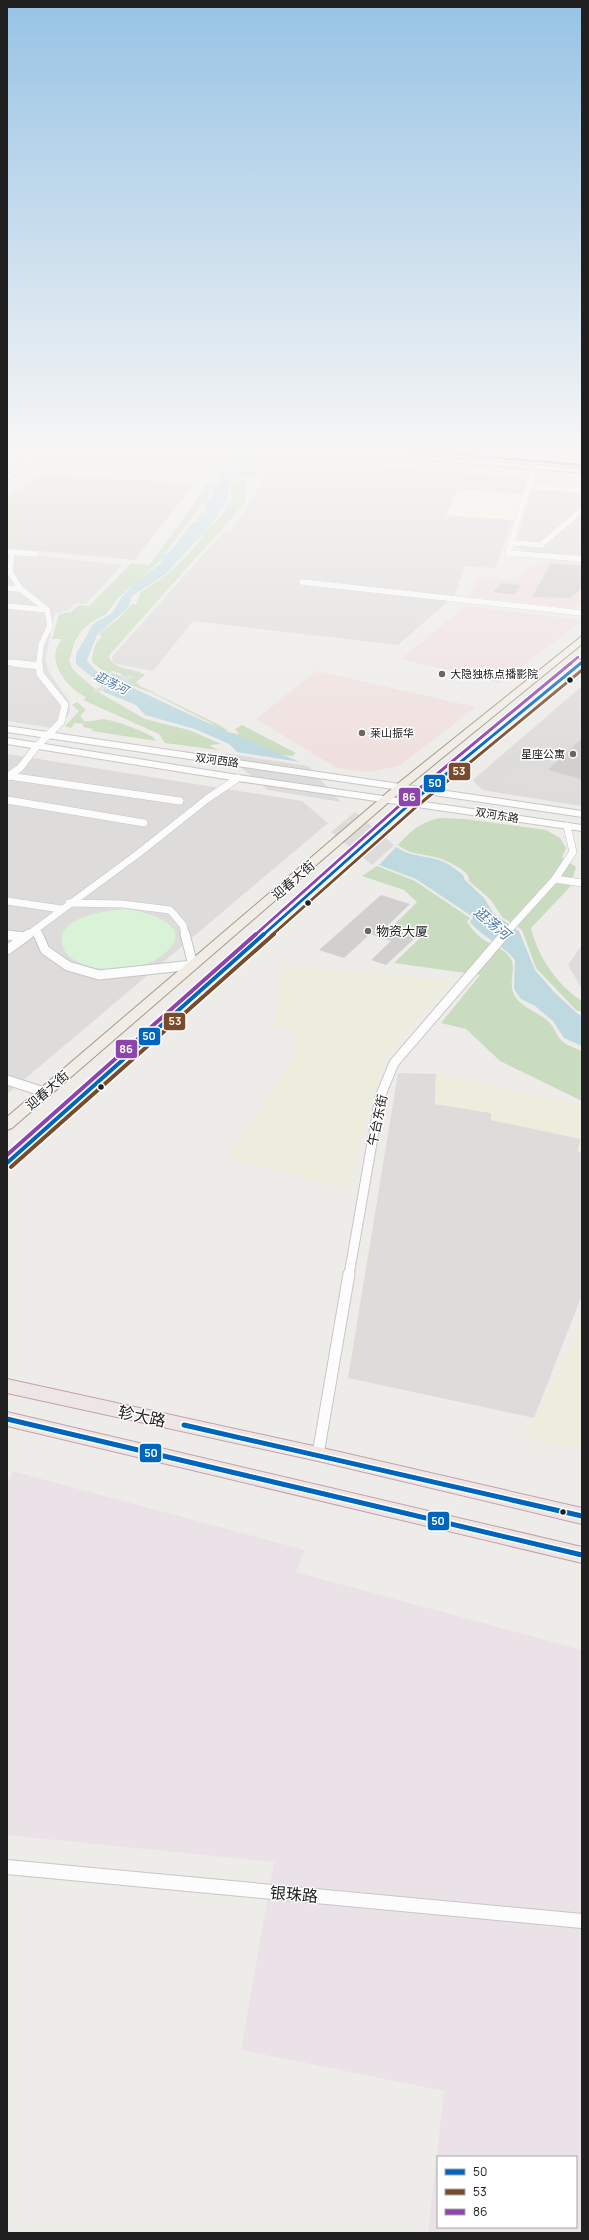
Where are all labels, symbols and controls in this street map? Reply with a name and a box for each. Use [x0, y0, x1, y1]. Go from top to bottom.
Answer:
place label: 大隐独栋点播影院 [450, 666, 538, 681]
water label: 逛荡河 [91, 667, 133, 699]
marker: 大隐独栋点播影院 [437, 669, 447, 679]
unlabelled marker [565, 675, 575, 685]
place label: 莱山振华 [370, 725, 414, 740]
marker: 莱山振华 [357, 728, 367, 738]
place label: 星座公寓 [521, 746, 565, 761]
street label: 双河西路 [194, 749, 240, 770]
marker: 星座公寓 [568, 749, 578, 759]
line badge: 53 [448, 762, 471, 781]
text: 53 [453, 763, 465, 778]
line badge: 50 [423, 774, 446, 793]
text: 50 [428, 775, 442, 790]
line badge: 86 [398, 787, 421, 807]
text: 86 [402, 789, 416, 804]
street label: 双河东路 [474, 804, 520, 825]
street label: 迎春大街 [267, 856, 319, 904]
unlabelled marker [303, 898, 313, 908]
water label: 逛荡河 [470, 902, 517, 945]
place label: 物资大厦 [376, 922, 428, 940]
marker: 物资大厦 [363, 926, 373, 936]
line badge: 53 [163, 1012, 186, 1031]
text: 53 [169, 1013, 181, 1028]
line badge: 50 [138, 1027, 161, 1046]
text: 50 [142, 1028, 156, 1043]
line badge: 86 [115, 1039, 138, 1059]
text: 86 [119, 1041, 133, 1056]
street label: 迎春大街 [21, 1066, 73, 1114]
unlabelled marker [96, 1082, 106, 1092]
street label: 午台东街 [363, 1093, 391, 1147]
street label: 轸大路 [116, 1400, 168, 1432]
line badge: 50 [139, 1443, 162, 1463]
text: 50 [144, 1445, 158, 1460]
unlabelled marker [558, 1507, 568, 1517]
line badge: 50 [427, 1511, 450, 1531]
text: 50 [431, 1513, 445, 1528]
street label: 银珠路 [269, 1881, 319, 1907]
legend [437, 2156, 577, 2228]
text: 50 [473, 2163, 487, 2180]
text: 53 [473, 2183, 487, 2200]
text: 86 [473, 2203, 487, 2220]

